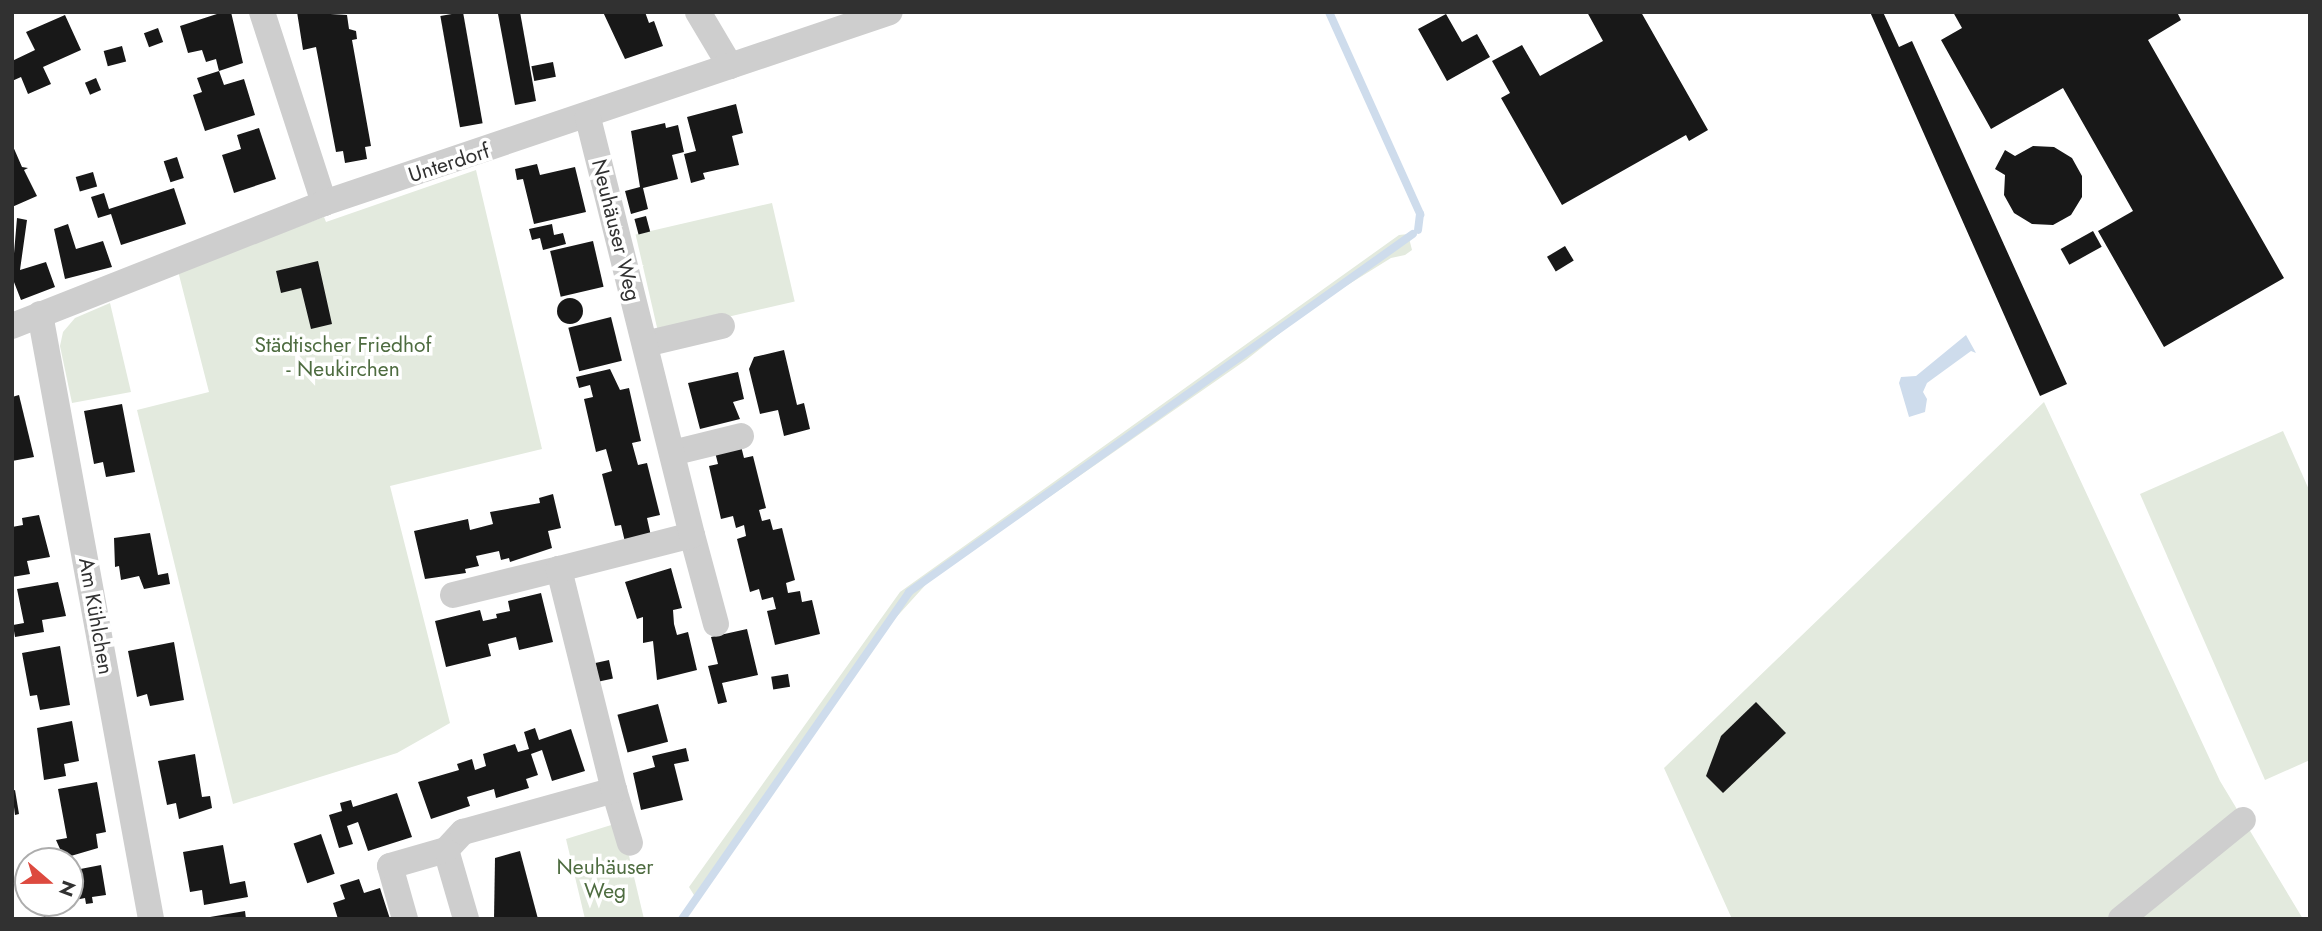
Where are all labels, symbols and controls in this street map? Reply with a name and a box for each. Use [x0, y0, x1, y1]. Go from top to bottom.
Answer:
street label: Unterdorf [405, 138, 493, 188]
street label: Neuhäuser Weg [586, 157, 646, 303]
park label: Städtischer Friedhof - Neukirchen [254, 332, 432, 382]
street label: Am Kühlchen [73, 556, 119, 676]
north arrow [14, 847, 84, 917]
park label: Neuhäuser Weg [557, 854, 653, 904]
text: N [52, 877, 83, 900]

